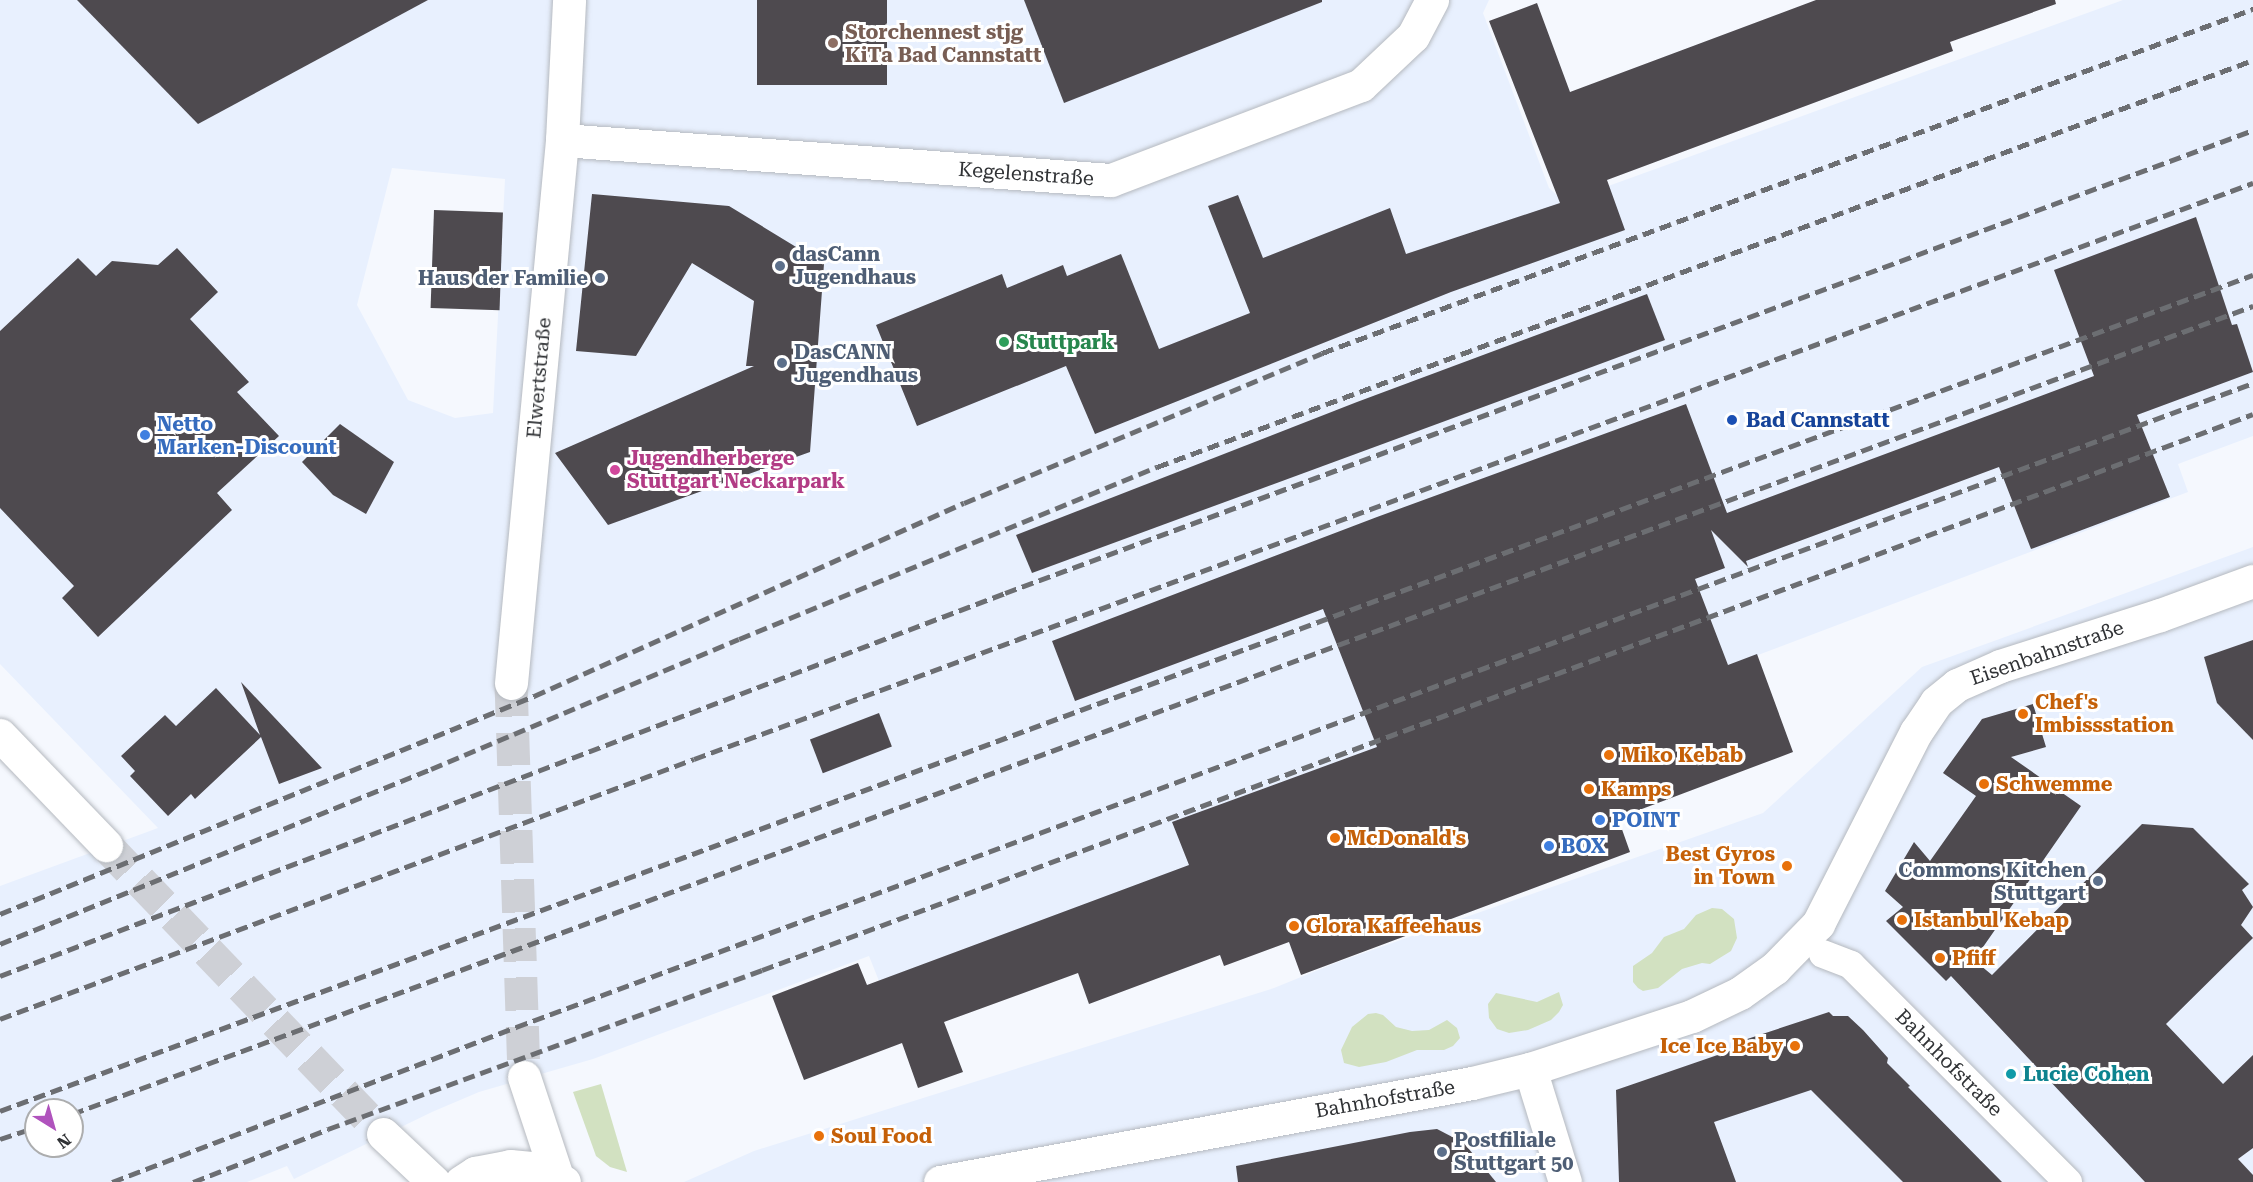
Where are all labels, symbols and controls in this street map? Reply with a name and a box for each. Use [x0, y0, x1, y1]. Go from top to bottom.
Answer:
place label: Storchennest stjg KiTa Bad Cannstatt [845, 20, 1041, 67]
marker: Storchennest stjg KiTa Bad Cannstatt [826, 36, 840, 50]
street label: Kegelenstraße [957, 157, 1095, 191]
place label: dasCann Jugendhaus [792, 243, 916, 290]
marker: dasCann Jugendhaus [773, 259, 787, 273]
place label: Haus der Familie [418, 266, 588, 290]
marker: Haus der Familie [593, 271, 607, 285]
street label: Elwertstraße [522, 316, 556, 440]
place label: Stuttpark [1016, 330, 1115, 354]
marker: Stuttpark [997, 335, 1011, 349]
place label: DasCANN Jugendhaus [794, 340, 918, 387]
marker: DasCANN Jugendhaus [775, 356, 789, 370]
place label: Bad Cannstatt [1746, 408, 1890, 432]
marker: Bad Cannstatt [1723, 411, 1741, 429]
place label: Netto Marken-Discount [157, 412, 337, 459]
marker: Netto Marken-Discount [138, 428, 152, 442]
place label: Jugendherberge Stuttgart Neckarpark [627, 446, 845, 493]
marker: Jugendherberge Stuttgart Neckarpark [608, 463, 622, 477]
street label: Eisenbahnstraße [1967, 615, 2127, 691]
place label: Chef's Imbissstation [2035, 690, 2174, 737]
marker: Chef's Imbissstation [2016, 707, 2030, 721]
place label: Miko Kebab [1621, 743, 1743, 767]
marker: Miko Kebab [1602, 748, 1616, 762]
place label: Schwemme [1996, 772, 2112, 796]
place label: Kamps [1601, 777, 1671, 801]
marker: Schwemme [1977, 777, 1991, 791]
marker: Kamps [1582, 782, 1596, 796]
place label: POINT [1612, 808, 1680, 832]
marker: POINT [1593, 813, 1607, 827]
place label: McDonald's [1347, 826, 1466, 850]
marker: McDonald's [1328, 831, 1342, 845]
place label: BOX [1561, 834, 1605, 858]
marker: BOX [1542, 839, 1556, 853]
place label: Best Gyros in Town [1666, 843, 1775, 890]
place label: Commons Kitchen Stuttgart [1898, 858, 2086, 905]
marker: Best Gyros in Town [1780, 859, 1794, 873]
marker: Commons Kitchen Stuttgart [2091, 874, 2105, 888]
place label: Istanbul Kebap [1914, 908, 2069, 932]
marker: Istanbul Kebap [1895, 913, 1909, 927]
place label: Glora Kaffeehaus [1306, 914, 1481, 938]
marker: Glora Kaffeehaus [1287, 919, 1301, 933]
place label: Pfiff [1952, 946, 1996, 970]
marker: Pfiff [1933, 951, 1947, 965]
street label: Bahnhofstraße [1890, 1004, 2008, 1122]
place label: Ice Ice Baby [1660, 1034, 1783, 1058]
marker: Ice Ice Baby [1788, 1039, 1802, 1053]
place label: Lucie Cohen [2023, 1062, 2150, 1086]
marker: Lucie Cohen [2004, 1067, 2018, 1081]
street label: Bahnhofstraße [1313, 1075, 1457, 1123]
north arrow [24, 1098, 84, 1158]
place label: Soul Food [831, 1124, 932, 1148]
place label: Postfiliale Stuttgart 50 [1454, 1128, 1573, 1175]
marker: Soul Food [812, 1129, 826, 1143]
text: N [53, 1130, 75, 1152]
marker: Postfiliale Stuttgart 50 [1435, 1145, 1449, 1159]

